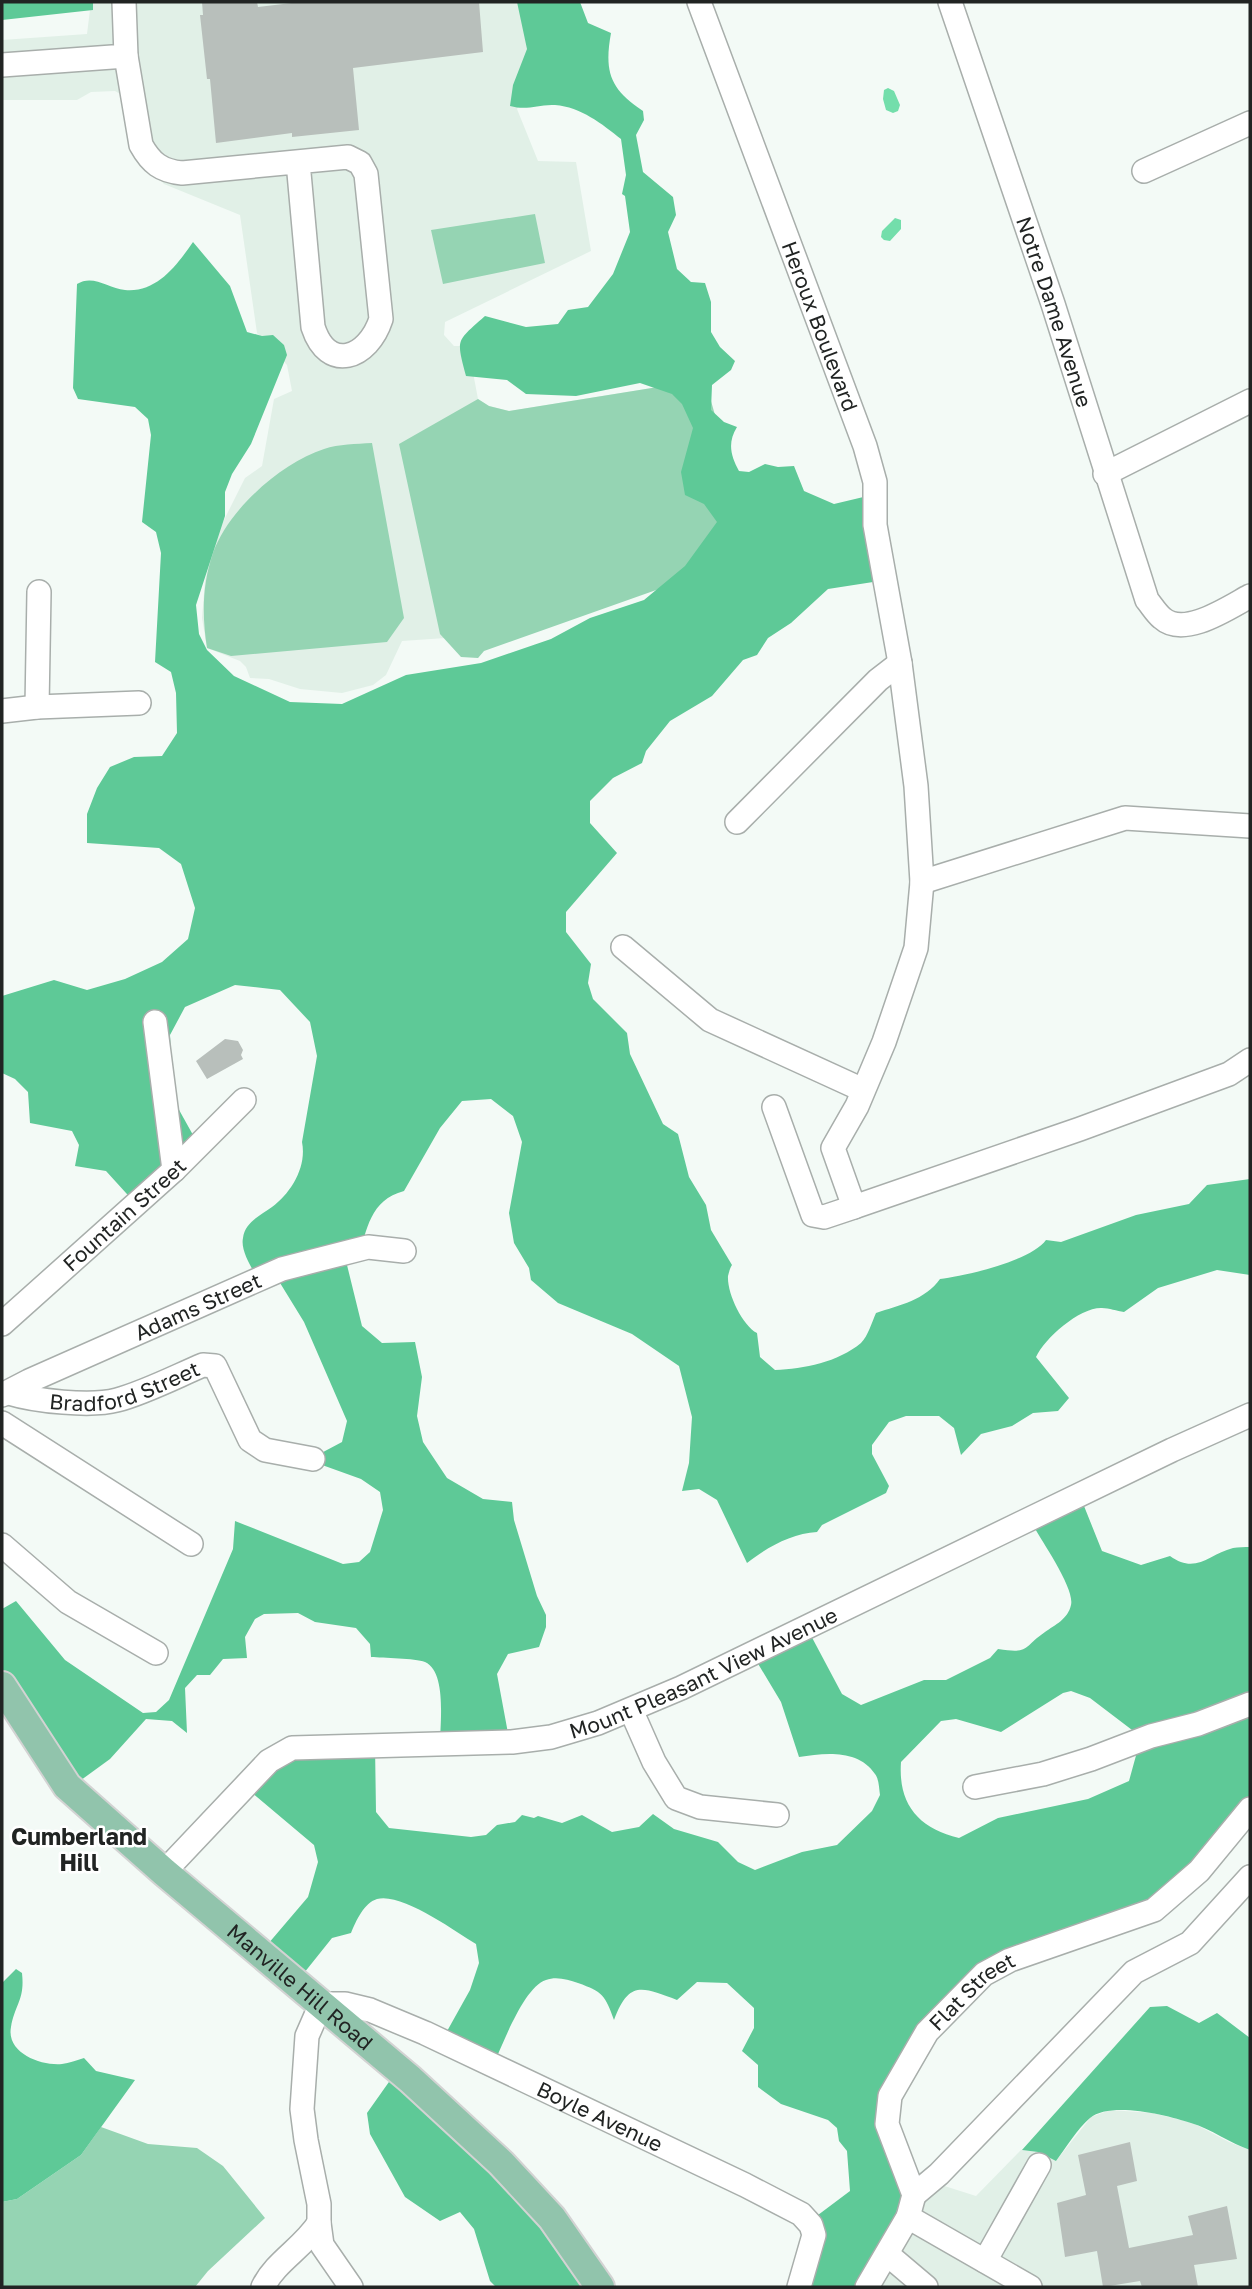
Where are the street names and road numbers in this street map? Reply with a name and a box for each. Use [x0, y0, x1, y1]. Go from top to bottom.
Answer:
street label: Notre Dame Avenue [1011, 213, 1098, 410]
street label: Heroux Boulevard [776, 237, 864, 415]
street label: Fountain Street [57, 1153, 191, 1277]
street label: Adams Street [130, 1267, 265, 1346]
street label: Bradford Street [48, 1355, 204, 1416]
street label: Mount Pleasant View Avenue [566, 1601, 842, 1744]
street label: Manville Hill Road [222, 1918, 378, 2055]
street label: Flat Street [923, 1947, 1019, 2036]
street label: Boyle Avenue [533, 2075, 667, 2157]

